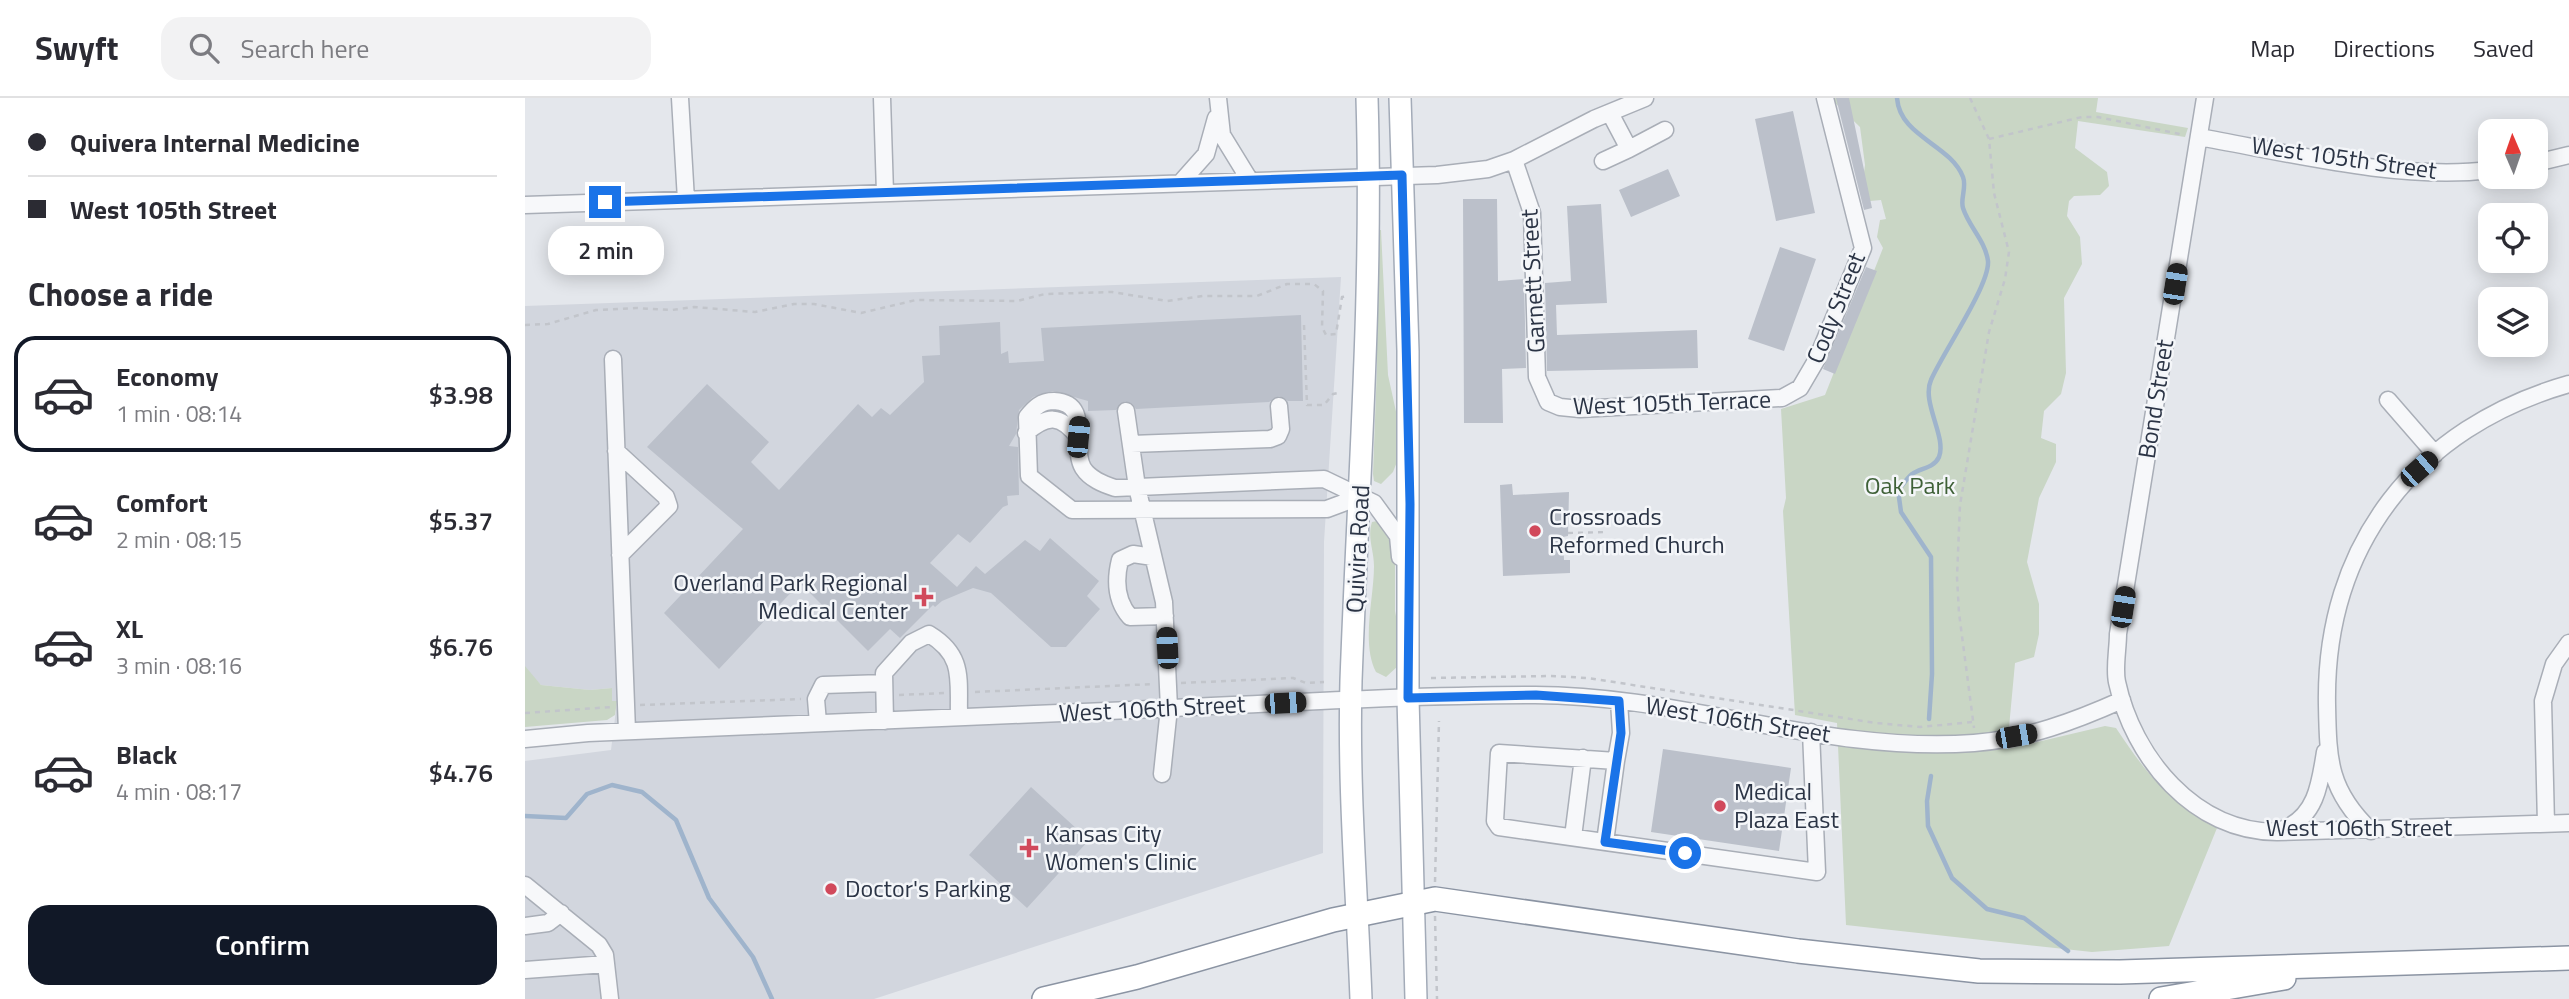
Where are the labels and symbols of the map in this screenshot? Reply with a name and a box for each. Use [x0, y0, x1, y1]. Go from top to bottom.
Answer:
north arrow [2478, 119, 2548, 189]
street label: West 105th Street [2249, 126, 2440, 188]
route end [589, 186, 621, 218]
street label: Garnett Street [1510, 208, 1554, 354]
callout: 2 min [547, 226, 663, 276]
street label: Cody Street [1796, 246, 1874, 369]
car [2162, 262, 2189, 306]
street label: Bond Street [2128, 336, 2182, 461]
street label: West 105th Terrace [1572, 381, 1772, 423]
car [1066, 415, 1091, 459]
car [2397, 447, 2442, 491]
park label: Oak Park [1865, 467, 1956, 503]
street label: Quivira Road [1336, 484, 1378, 614]
place label: Crossroads Reformed Church [1549, 498, 1725, 562]
marker: Crossroads Reformed Church [1527, 523, 1543, 539]
place label: Overland Park Regional Medical Center [673, 564, 908, 628]
car [2110, 585, 2137, 629]
marker: Overland Park Regional Medical Center [914, 587, 934, 607]
car [1156, 626, 1179, 670]
street label: West 106th Street [1058, 685, 1247, 731]
street label: West 106th Street [1643, 687, 1834, 751]
car [1264, 691, 1307, 715]
car [1994, 722, 2039, 750]
place label: Medical Plaza East [1734, 773, 1839, 837]
marker: Medical Plaza East [1712, 798, 1728, 814]
street label: West 106th Street [2266, 809, 2453, 845]
place label: Kansas City Women's Clinic [1045, 815, 1197, 879]
route start [1669, 837, 1701, 869]
marker: Kansas City Women's Clinic [1019, 838, 1039, 858]
place label: Doctor's Parking [845, 870, 1011, 906]
marker: Doctor's Parking [823, 881, 839, 897]

